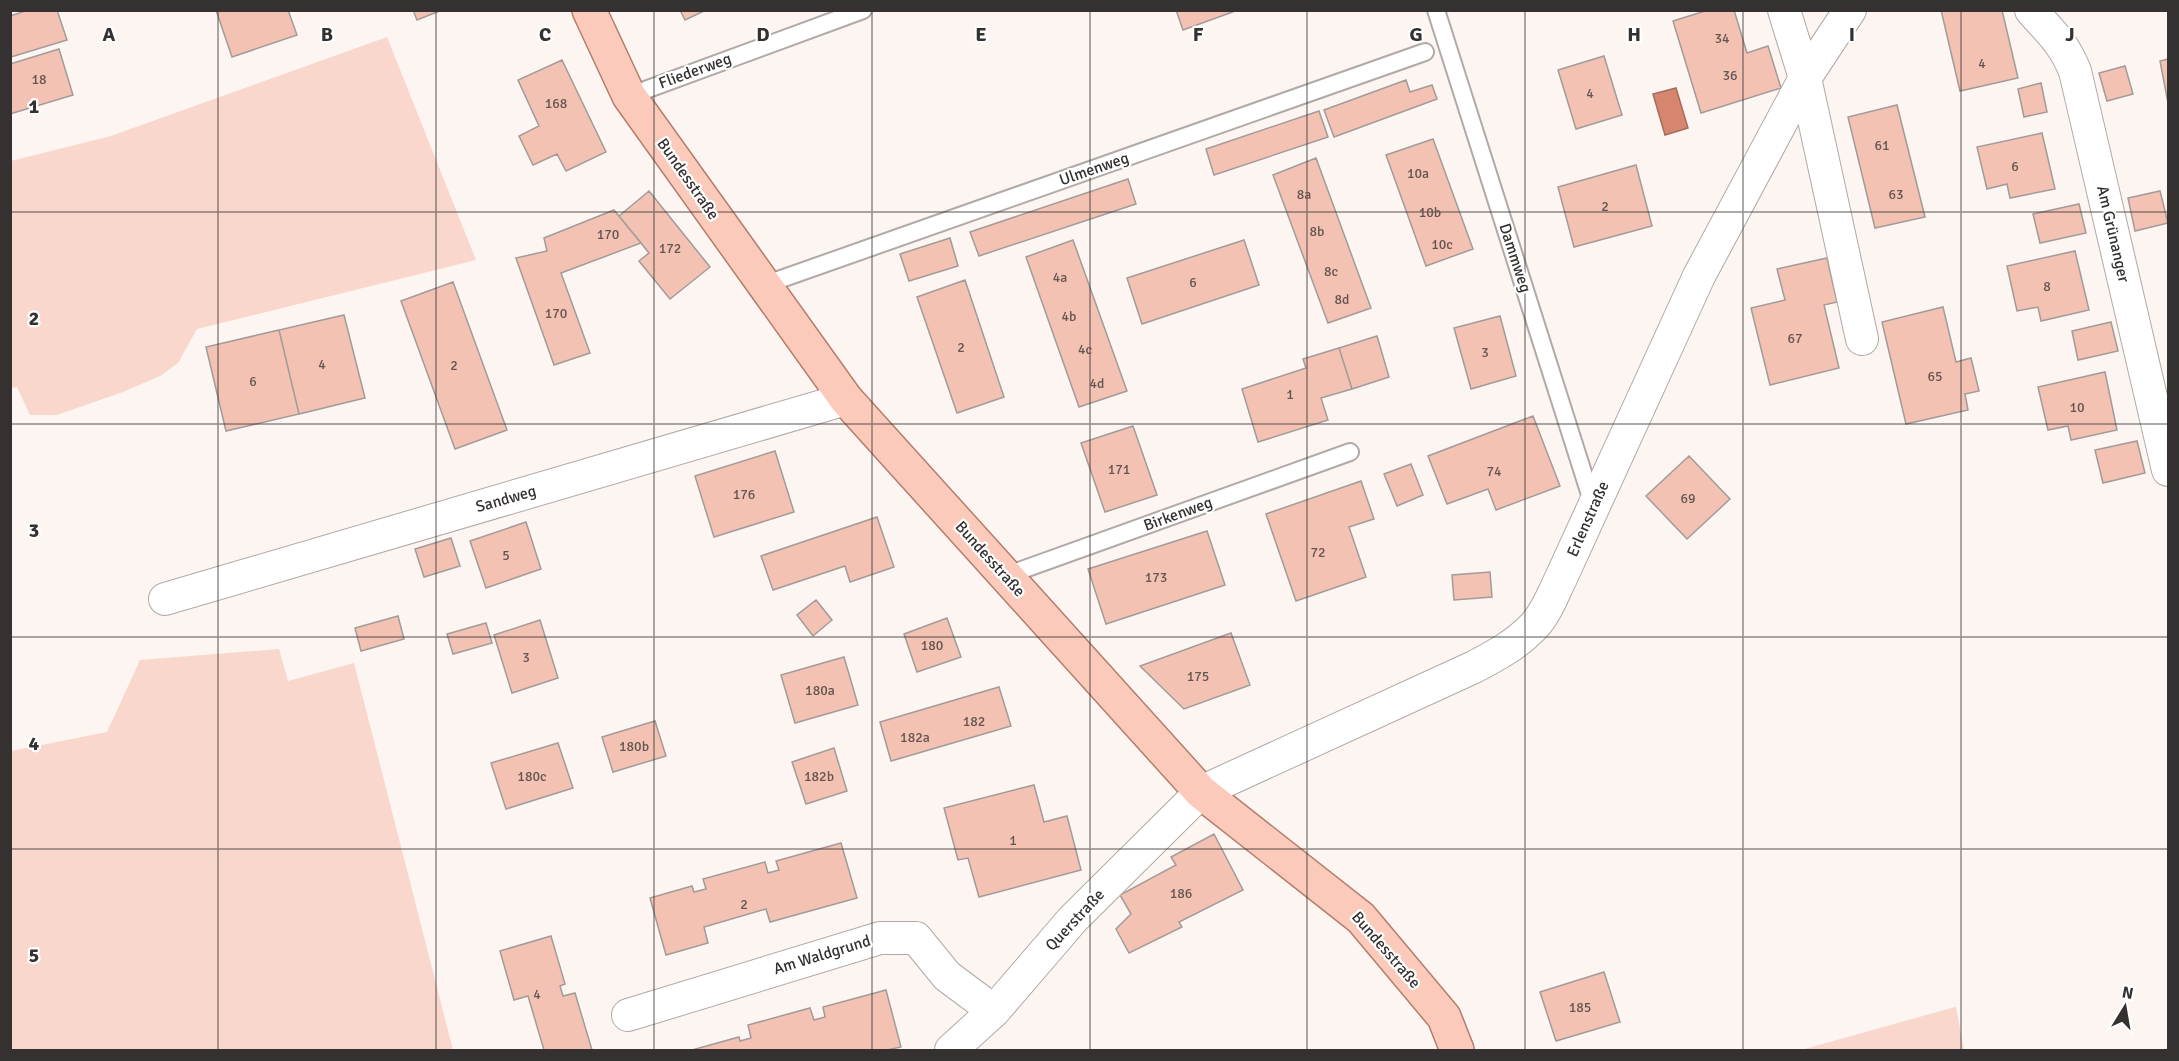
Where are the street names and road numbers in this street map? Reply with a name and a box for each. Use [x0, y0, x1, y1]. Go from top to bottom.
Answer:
street label: Fliederweg [656, 49, 734, 93]
street label: Bundesstraße [653, 134, 723, 224]
street label: Ulmenweg [1056, 148, 1132, 190]
street label: Am Grünanger [2092, 184, 2134, 285]
street label: Dammweg [1494, 221, 1536, 295]
street label: Erlenstraße [1562, 478, 1614, 560]
street label: Sandweg [473, 481, 539, 517]
street label: Birkenweg [1141, 492, 1215, 536]
street label: Bundesstraße [951, 517, 1029, 601]
street label: Querstraße [1041, 885, 1109, 955]
street label: Bundesstraße [1347, 908, 1425, 992]
street label: Am Waldgrund [771, 931, 873, 979]

